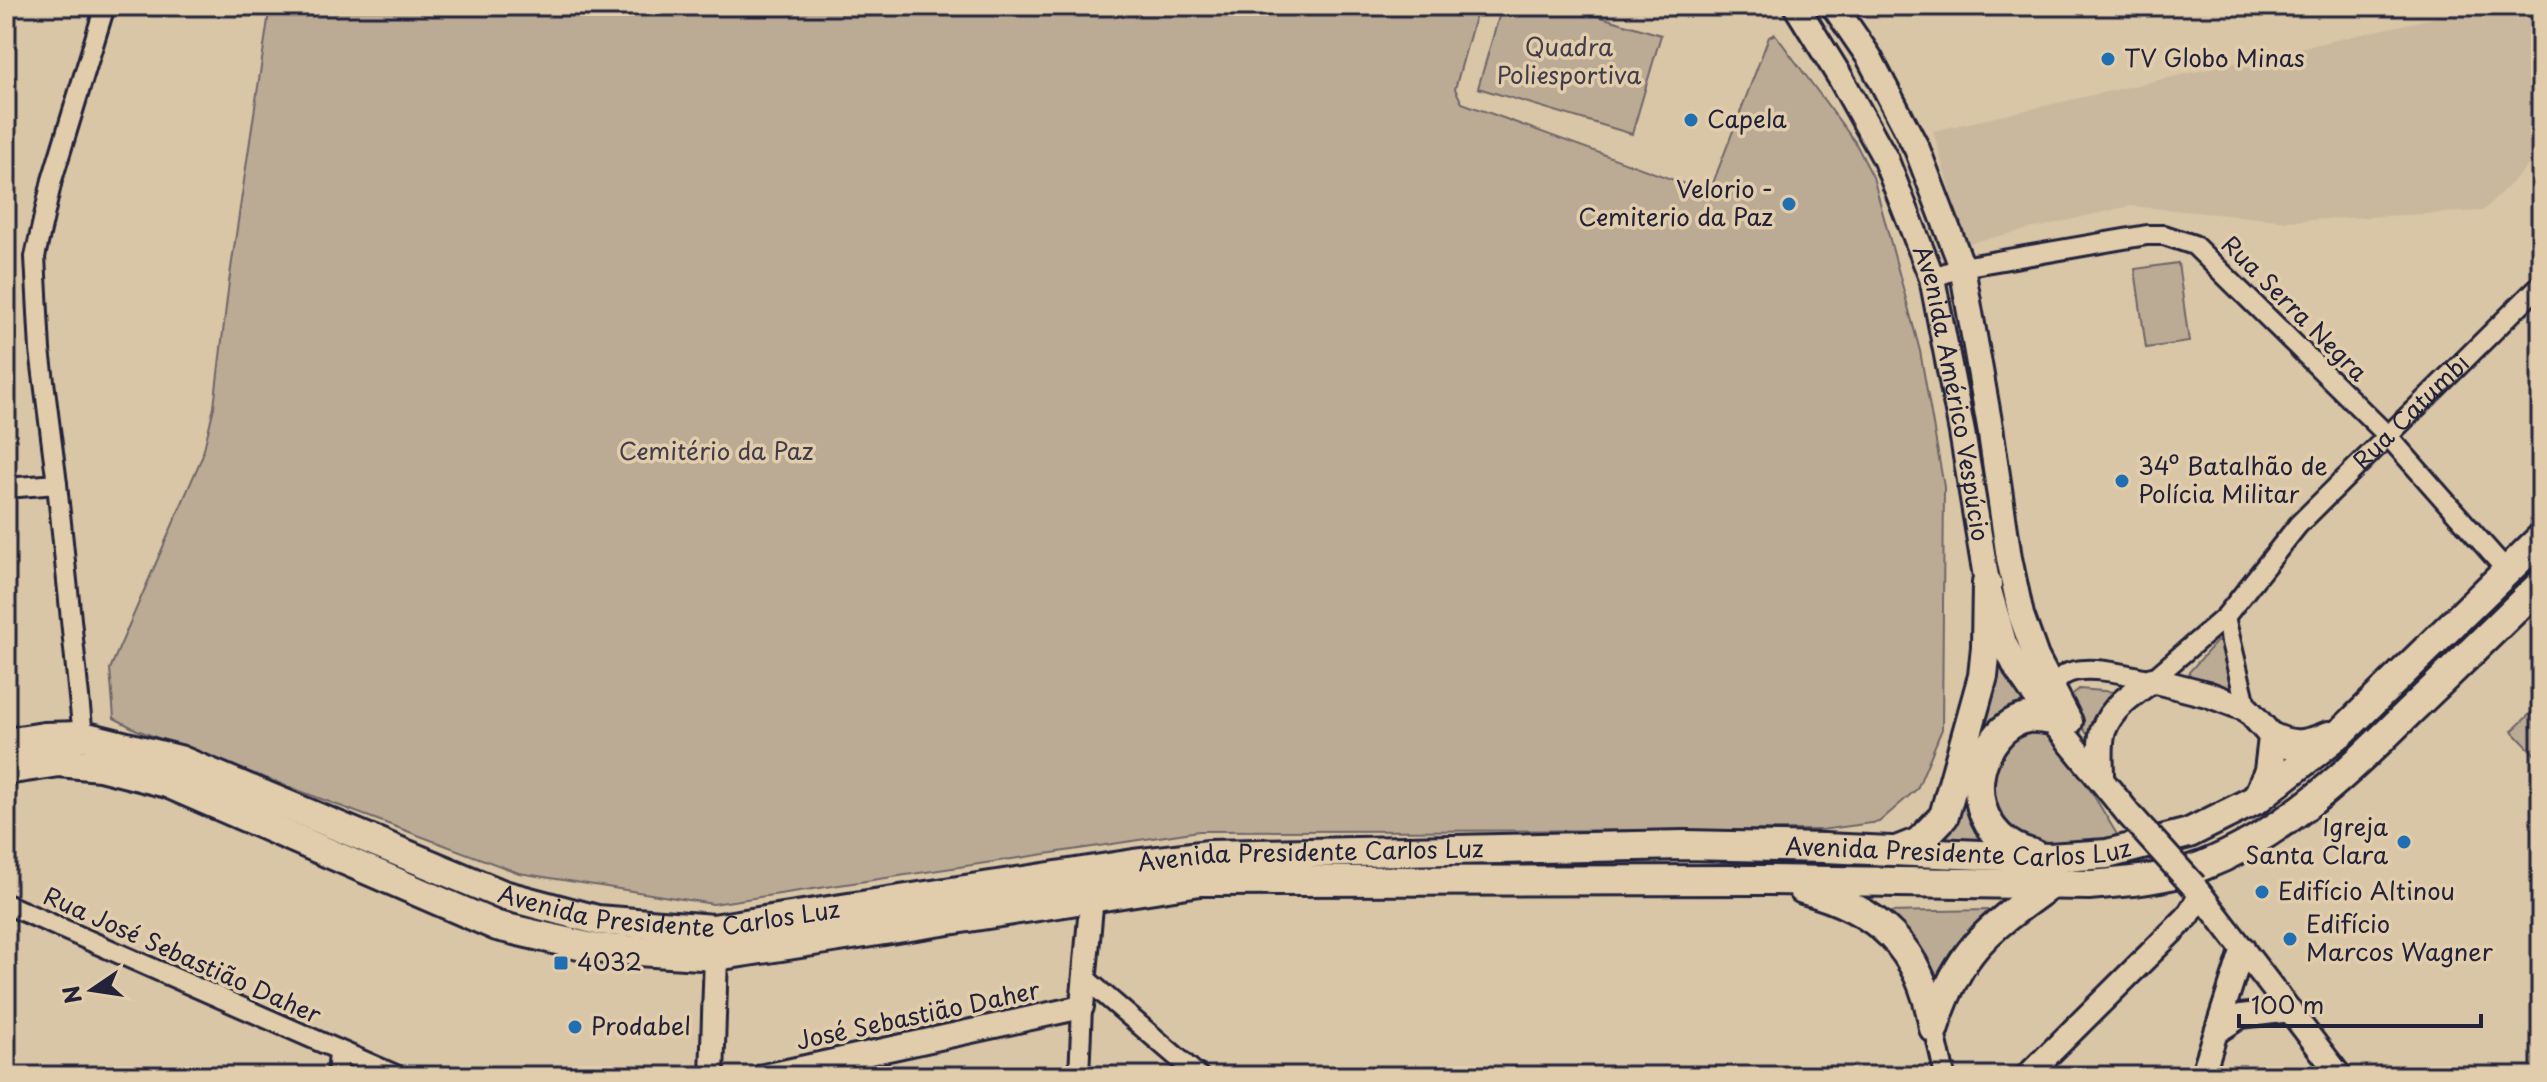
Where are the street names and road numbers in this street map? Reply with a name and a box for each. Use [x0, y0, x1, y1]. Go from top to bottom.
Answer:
street label: Rua Serra Negra [2214, 226, 2377, 389]
street label: Avenida Américo Vespúcio [1905, 239, 2000, 544]
street label: Rua Catumbi [2344, 345, 2477, 477]
street label: Avenida Presidente Carlos Luz [1785, 827, 2134, 874]
street label: Avenida Presidente Carlos Luz [1135, 829, 1484, 879]
street label: Avenida Presidente Carlos Luz [495, 875, 842, 945]
street label: Rua José Sebastião Daher [38, 877, 328, 1032]
street label: José Sebastião Daher [792, 970, 1044, 1057]

